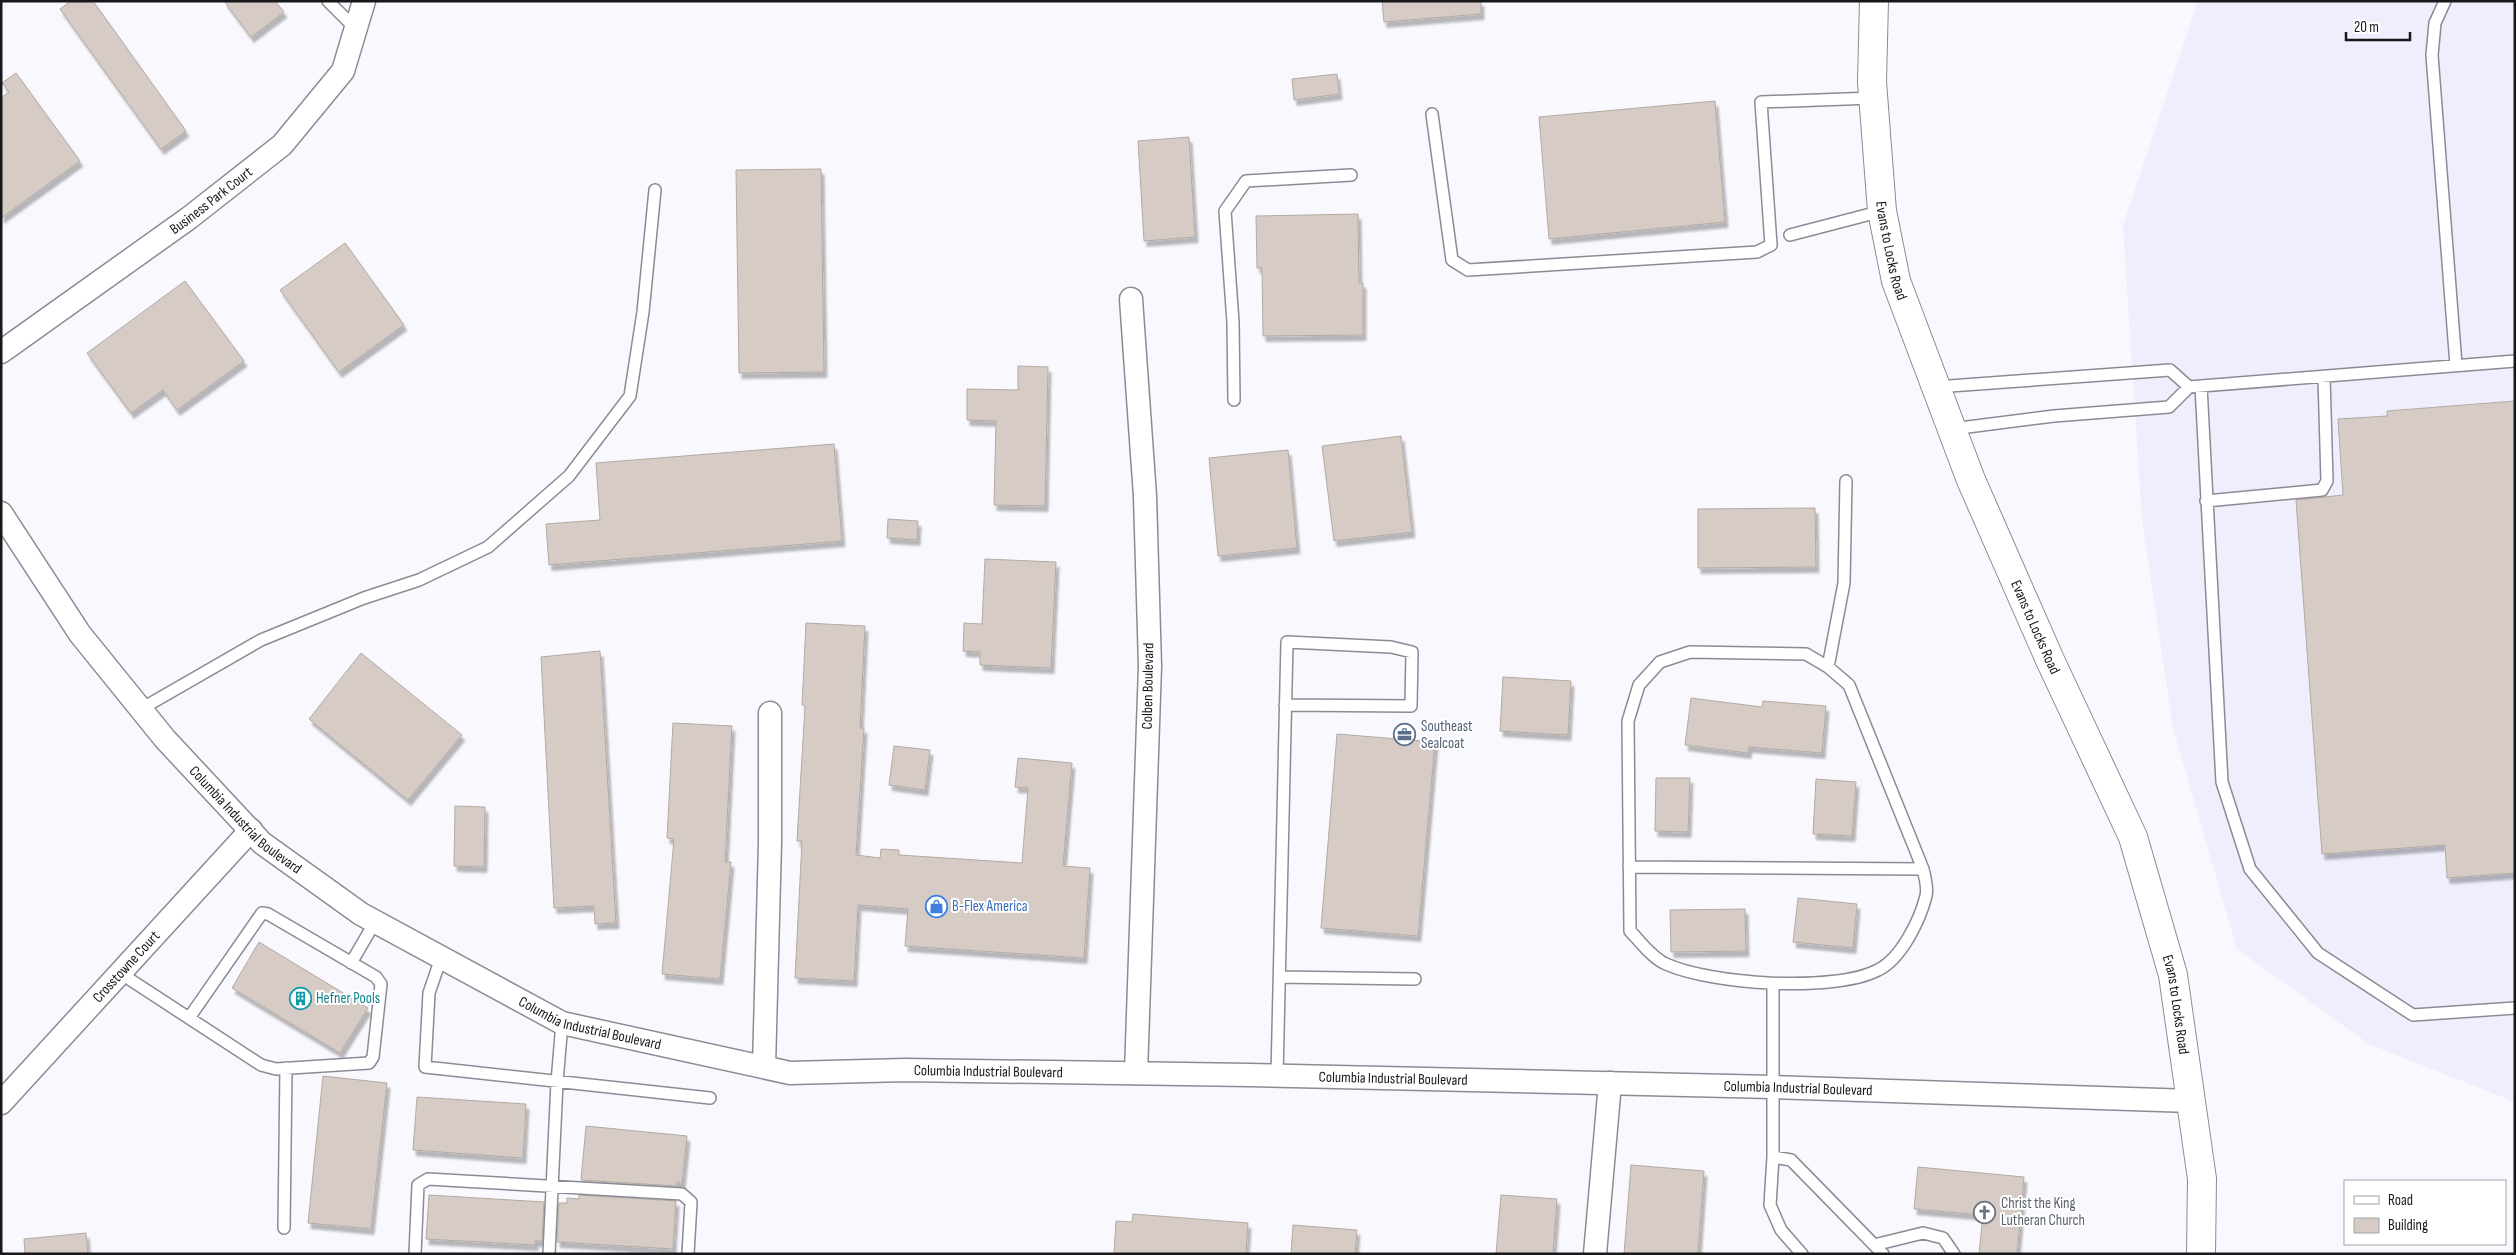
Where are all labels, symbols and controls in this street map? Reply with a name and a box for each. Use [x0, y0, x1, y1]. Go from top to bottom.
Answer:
scale bar [2346, 10, 2410, 42]
text: 20 m [2354, 18, 2379, 37]
street label: Business Park Court [166, 162, 257, 238]
street label: Evans to Locks Road [1872, 201, 1912, 303]
street label: Evans to Locks Road [2007, 577, 2065, 677]
street label: Colben Boulevard [1138, 642, 1158, 730]
place label: Southeast Sealcoat [1421, 717, 1473, 753]
office icon: Southeast Sealcoat [1393, 723, 1417, 747]
street label: Columbia Industrial Boulevard [185, 762, 305, 878]
shop icon: B-Flex America [924, 894, 948, 918]
place label: B-Flex America [952, 897, 1028, 916]
street label: Crosstowne Court [88, 926, 164, 1006]
street label: Evans to Locks Road [2158, 953, 2194, 1056]
building icon: Hefner Pools [288, 986, 312, 1010]
place label: Hefner Pools [316, 989, 380, 1008]
street label: Columbia Industrial Boulevard [515, 992, 663, 1054]
street label: Columbia Industrial Boulevard [914, 1061, 1063, 1082]
street label: Columbia Industrial Boulevard [1318, 1067, 1468, 1090]
street label: Columbia Industrial Boulevard [1723, 1076, 1873, 1100]
legend [2344, 1180, 2506, 1245]
text: Road [2388, 1191, 2413, 1210]
place label: Christ the King Lutheran Church [2001, 1194, 2085, 1230]
church icon: Christ the King Lutheran Church [1973, 1200, 1997, 1224]
text: Building [2388, 1216, 2428, 1235]

